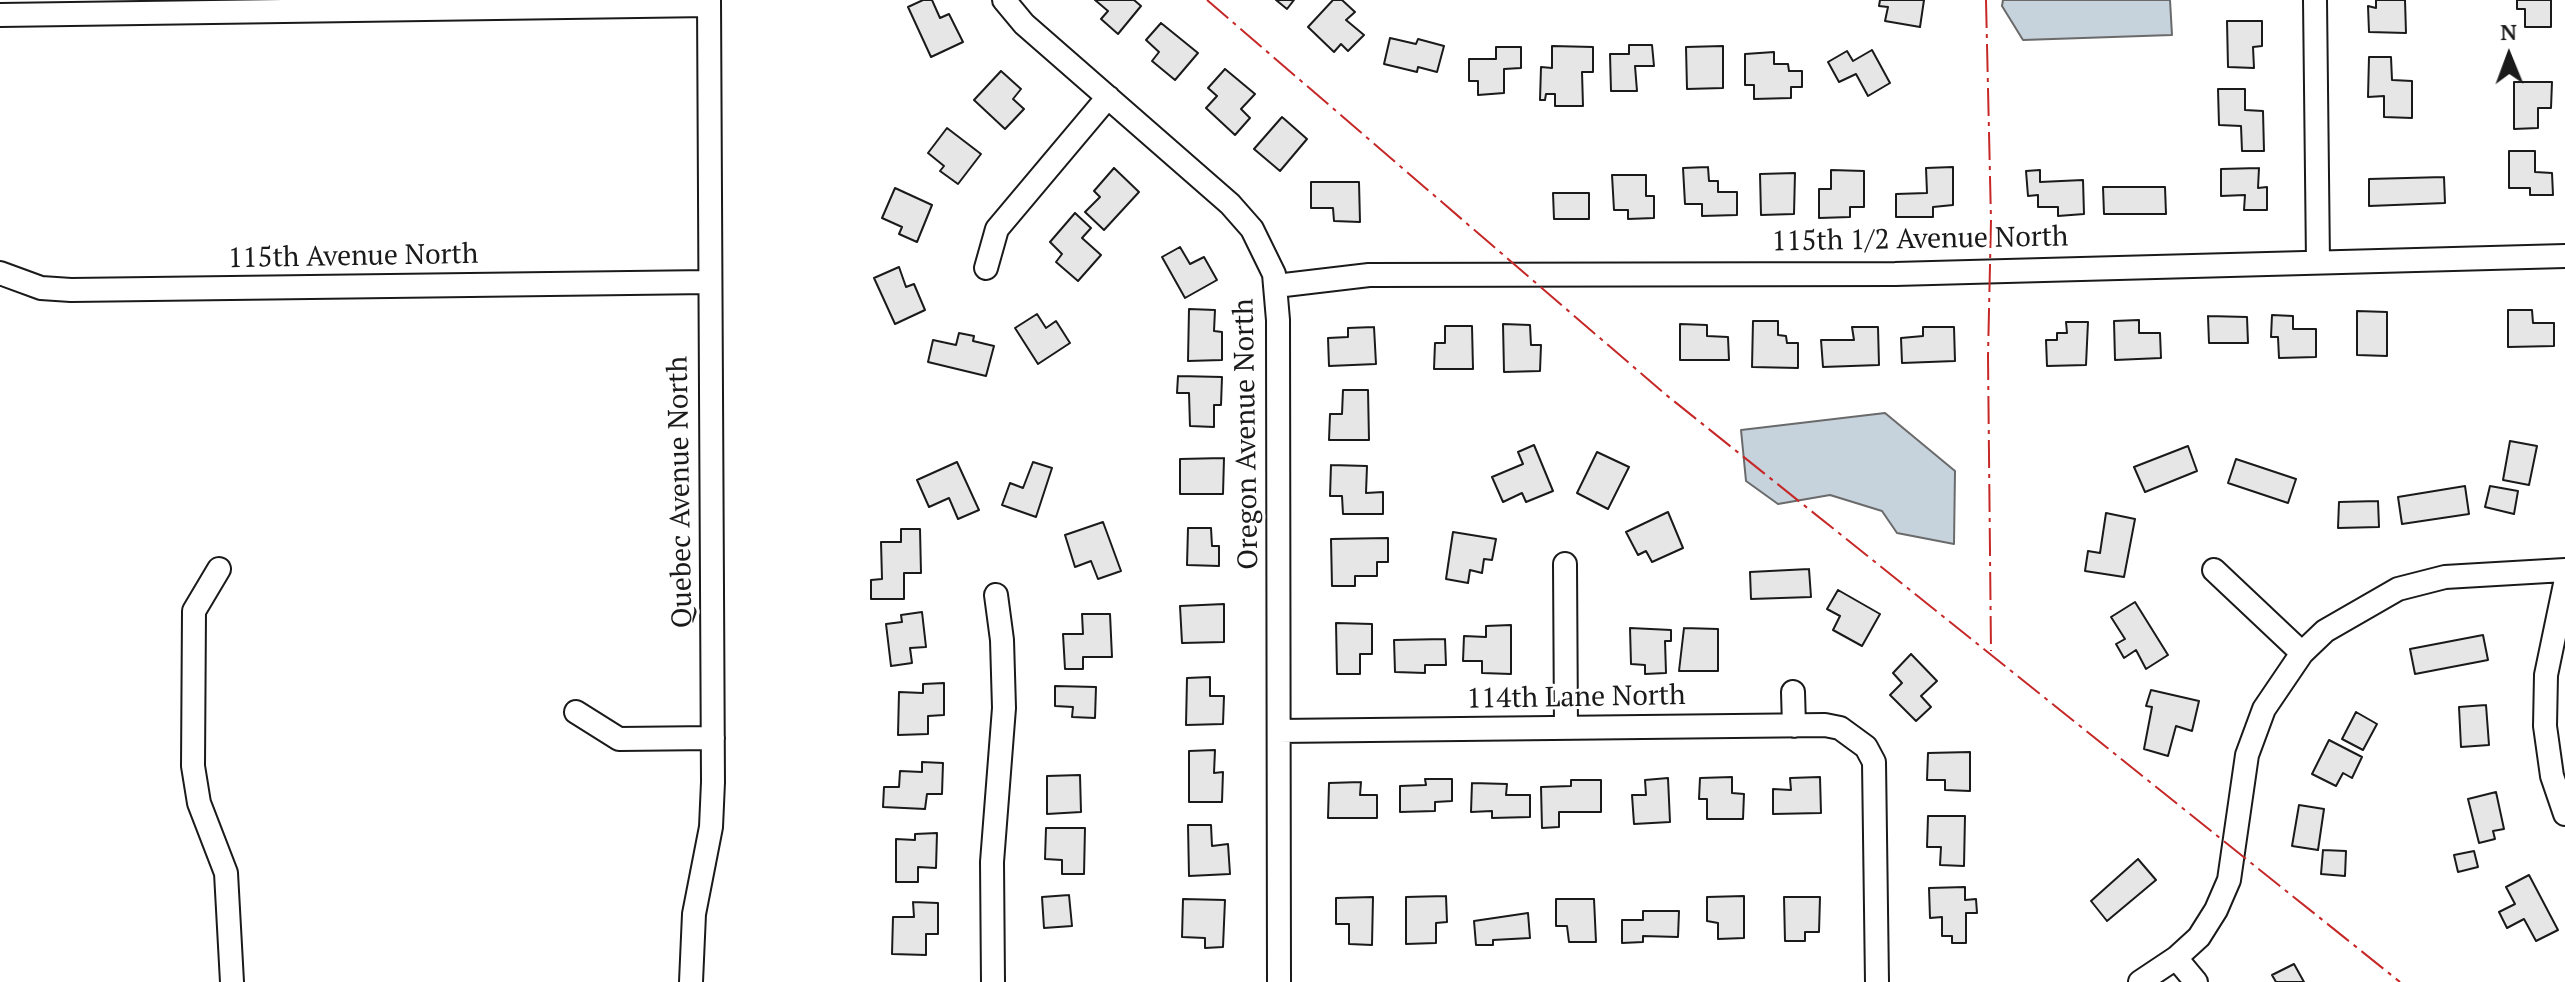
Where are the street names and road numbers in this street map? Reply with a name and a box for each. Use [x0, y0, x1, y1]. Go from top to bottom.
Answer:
street label: 115th 1/2 Avenue North [1771, 221, 2069, 259]
street label: 115th Avenue North [228, 238, 478, 276]
street label: Oregon Avenue North [1228, 298, 1266, 570]
street label: Quebec Avenue North [662, 356, 700, 628]
street label: 114th Lane North [1466, 679, 1686, 717]

